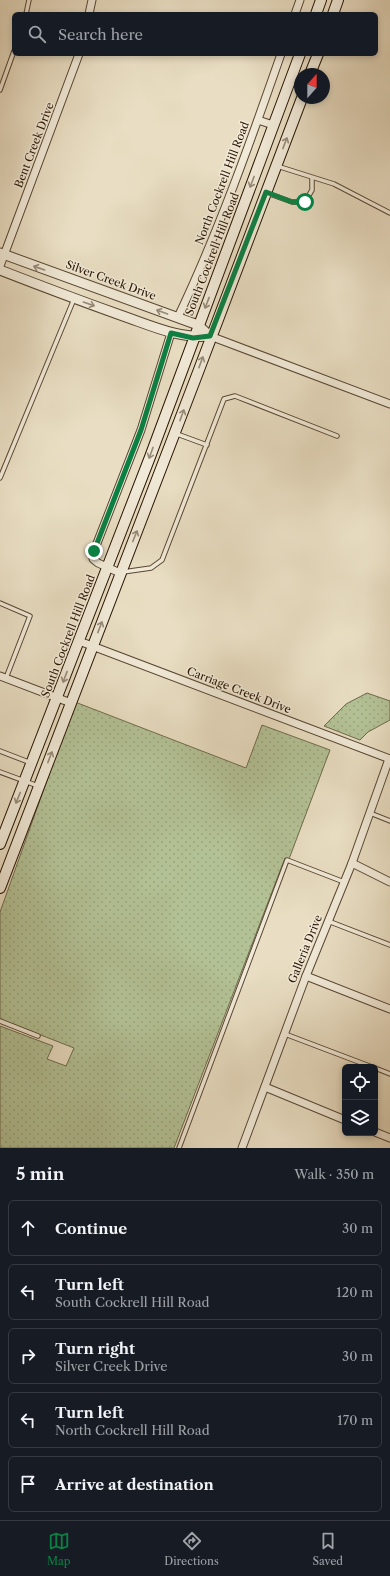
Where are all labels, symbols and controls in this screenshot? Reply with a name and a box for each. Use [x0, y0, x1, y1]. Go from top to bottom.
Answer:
search box [12, 12, 378, 56]
icon: search [26, 23, 48, 45]
text: Search here [58, 25, 143, 44]
north arrow [294, 68, 330, 104]
street label: Bent Creek Drive [11, 100, 57, 190]
street label: North Cockrell Hill Road [192, 119, 252, 247]
one-way arrow [281, 137, 289, 149]
one-way arrow [247, 176, 255, 188]
street label: South Cockrell Hill Road [182, 190, 242, 318]
route start [296, 193, 314, 211]
street label: Silver Creek Drive [64, 257, 158, 303]
one-way arrow [34, 263, 46, 271]
one-way arrow [202, 297, 210, 309]
one-way arrow [82, 301, 95, 308]
one-way arrow [156, 307, 168, 315]
one-way arrow [198, 356, 205, 369]
one-way arrow [179, 409, 186, 422]
one-way arrow [146, 447, 154, 459]
one-way arrow [131, 531, 139, 543]
route end [85, 542, 103, 560]
street label: South Cockrell Hill Road [38, 572, 98, 700]
one-way arrow [96, 621, 104, 633]
street label: Carriage Creek Drive [185, 664, 293, 716]
one-way arrow [61, 671, 69, 683]
one-way arrow [46, 752, 54, 764]
one-way arrow [14, 792, 22, 804]
street label: Galleria Drive [285, 913, 325, 985]
map controls [342, 1064, 378, 1136]
button: locate [342, 1064, 378, 1100]
button: layers [342, 1100, 378, 1136]
text: 5 min [16, 1164, 64, 1184]
text: Walk · 350 m [294, 1166, 374, 1182]
icon: ahead [17, 1217, 39, 1239]
text: Continue [55, 1219, 127, 1238]
text: 30 m [342, 1220, 373, 1236]
text: Turn left [55, 1275, 124, 1294]
icon: left [17, 1281, 39, 1303]
text: 120 m [336, 1284, 373, 1300]
text: South Cockrell Hill Road [55, 1294, 210, 1310]
text: Turn right [55, 1339, 135, 1358]
icon: right [17, 1345, 39, 1367]
text: 30 m [342, 1348, 373, 1364]
text: Silver Creek Drive [55, 1358, 168, 1374]
text: Turn left [55, 1403, 124, 1422]
icon: left [17, 1409, 39, 1431]
text: 170 m [337, 1412, 373, 1428]
text: North Cockrell Hill Road [55, 1422, 210, 1438]
icon: arrive [17, 1473, 39, 1495]
text: Arrive at destination [55, 1475, 214, 1494]
tab: Map [47, 1530, 71, 1568]
tab: Directions [164, 1530, 219, 1568]
tab: Saved [313, 1530, 343, 1568]

